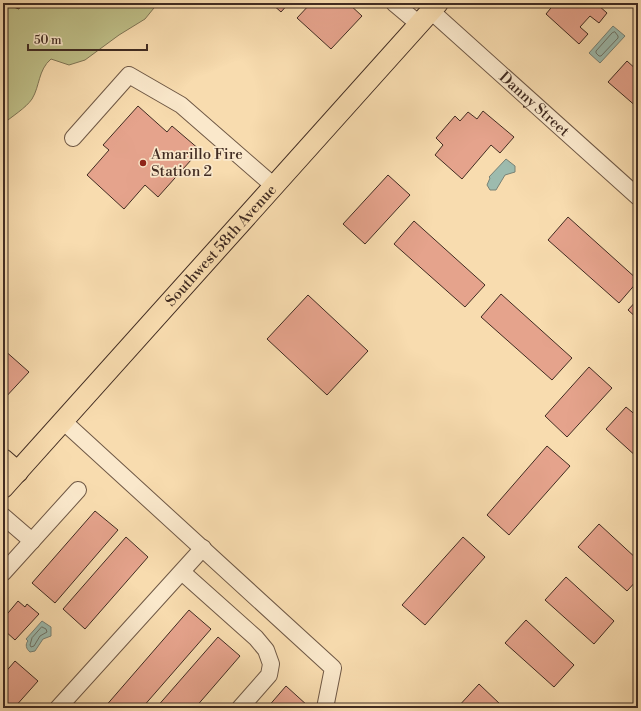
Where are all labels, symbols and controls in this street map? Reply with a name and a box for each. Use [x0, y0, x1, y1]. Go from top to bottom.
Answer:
scale bar [28, 26, 147, 52]
text: 50 m [34, 33, 62, 48]
street label: Danny Street [495, 68, 574, 141]
place label: Amarillo Fire Station 2 [150, 145, 243, 181]
marker: Amarillo Fire Station 2 [138, 158, 148, 168]
street label: Southwest 58th Avenue [161, 181, 281, 311]

